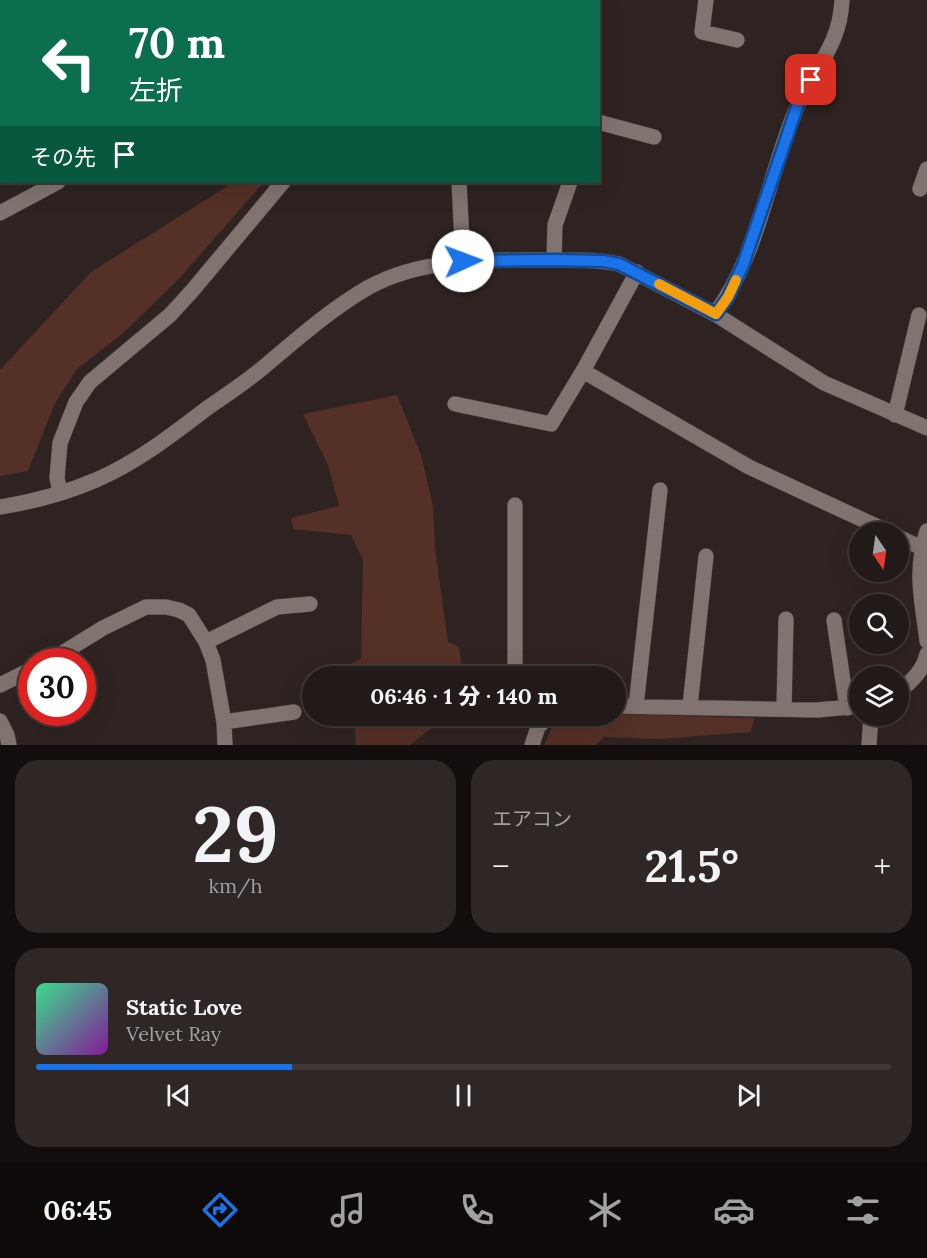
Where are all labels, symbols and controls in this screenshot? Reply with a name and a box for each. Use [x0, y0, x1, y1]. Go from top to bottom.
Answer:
text: 70 m [129, 16, 225, 70]
icon: left [30, 24, 108, 102]
pin [785, 54, 836, 105]
icon: arrive [794, 63, 827, 96]
text: 左折 [129, 73, 183, 107]
icon: arrive [108, 138, 141, 171]
text: その先 [30, 143, 96, 171]
position arrow [431, 229, 495, 293]
north arrow [849, 522, 909, 582]
map controls [849, 522, 909, 726]
button: search [849, 594, 909, 654]
speed limit sign: 30 [18, 648, 96, 726]
button: layers [849, 666, 909, 726]
text: 06:46 · 1 分 · 140 m [370, 682, 558, 710]
text: 29 [192, 784, 279, 883]
text: エアコン [492, 806, 572, 831]
text: 21.5° [644, 837, 739, 894]
text: − [492, 845, 510, 887]
text: + [873, 845, 891, 887]
text: km/h [208, 873, 263, 898]
text: Static Love [126, 993, 242, 1021]
text: Velvet Ray [126, 1021, 221, 1046]
icon: previous [162, 1079, 195, 1112]
icon: pause [447, 1079, 480, 1112]
icon: next [732, 1079, 765, 1112]
icon: directions [199, 1189, 241, 1231]
icon: music [327, 1189, 369, 1231]
icon: phone [456, 1189, 498, 1231]
icon: climate [584, 1189, 626, 1231]
icon: car [713, 1189, 755, 1231]
icon: filters [842, 1189, 884, 1231]
text: 06:45 [43, 1193, 112, 1227]

